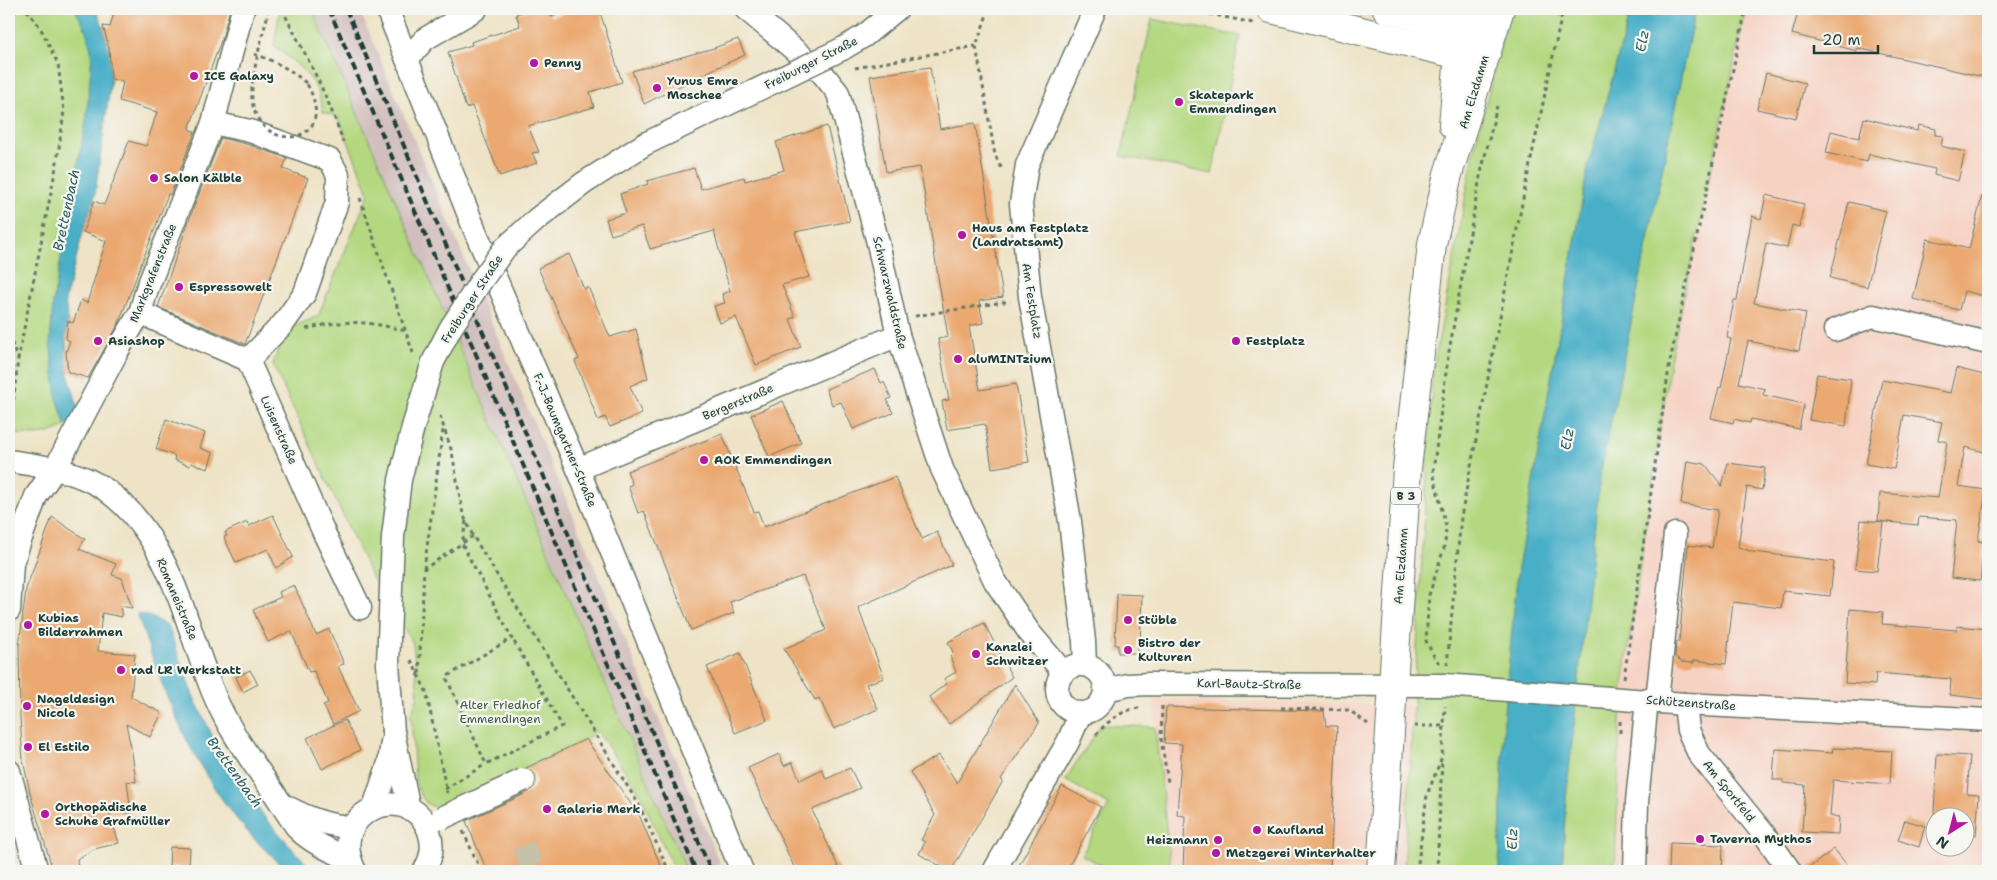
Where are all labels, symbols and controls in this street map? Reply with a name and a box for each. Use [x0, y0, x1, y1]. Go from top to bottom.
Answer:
scale bar [1814, 22, 1878, 54]
water label: Elz [1631, 29, 1653, 53]
text: 20 m [1822, 30, 1861, 50]
street label: Freiburger Straße [762, 33, 860, 93]
street label: Am Elzdamm [1455, 53, 1493, 131]
place label: Penny [544, 55, 581, 71]
marker: Penny [528, 57, 540, 69]
place label: ICE Galaxy [204, 68, 274, 84]
marker: ICE Galaxy [188, 70, 200, 82]
place label: Yunus Emre Moschee [667, 73, 739, 103]
marker: Yunus Emre Moschee [651, 82, 663, 94]
place label: Skatepark Emmendingen [1189, 87, 1276, 117]
marker: Skatepark Emmendingen [1173, 96, 1185, 108]
water label: Brettenbach [49, 167, 83, 253]
place label: Salon Kälble [164, 170, 242, 186]
marker: Salon Kälble [148, 172, 160, 184]
place label: Haus am Festplatz (Landratsamt) [972, 220, 1089, 250]
street label: Markgrafenstraße [126, 221, 180, 325]
marker: Haus am Festplatz (Landratsamt) [956, 229, 968, 241]
street label: Schwarzwaldstraße [869, 235, 911, 351]
street label: Freiburger Straße [437, 252, 507, 346]
street label: Am Festplatz [1018, 262, 1046, 340]
place label: Espressowelt [189, 279, 272, 295]
marker: Espressowelt [173, 281, 185, 293]
place label: Asiashop [108, 333, 165, 349]
place label: Festplatz [1246, 333, 1305, 349]
marker: Asiashop [92, 335, 104, 347]
marker: Festplatz [1230, 335, 1242, 347]
place label: aluMINTzium [968, 351, 1052, 367]
marker: aluMINTzium [952, 353, 964, 365]
street label: F.-J.-Baumgartner-Straße [529, 371, 601, 510]
street label: Bergerstraße [700, 380, 776, 424]
street label: Luisenstraße [257, 393, 301, 467]
water label: Elz [1556, 427, 1578, 451]
place label: AOK Emmendingen [714, 452, 832, 468]
marker: AOK Emmendingen [698, 454, 710, 466]
road number: B 3 [1391, 488, 1421, 504]
street label: Am Elzdamm [1390, 527, 1412, 605]
street label: Romaneistraße [152, 555, 202, 643]
place label: Kubias Bilderrahmen [38, 610, 123, 640]
place label: Stüble [1138, 612, 1177, 628]
marker: Stüble [1122, 614, 1134, 626]
marker: Kubias Bilderrahmen [22, 619, 34, 631]
place label: Bistro der Kulturen [1138, 635, 1201, 665]
place label: Kanzlei Schwitzer [986, 639, 1049, 669]
marker: Bistro der Kulturen [1122, 644, 1134, 656]
marker: Kanzlei Schwitzer [970, 648, 982, 660]
place label: rad LR Werkstatt [131, 662, 241, 678]
marker: rad LR Werkstatt [115, 664, 127, 676]
street label: Karl-Bautz-Straße [1197, 675, 1302, 693]
place label: Nageldesign Nicole [37, 691, 115, 721]
street label: Schützenstraße [1645, 692, 1737, 714]
park label: Alter Friedhof Emmendingen [459, 697, 541, 727]
marker: Nageldesign Nicole [21, 700, 33, 712]
water label: Brettenbach [203, 733, 267, 811]
place label: El Estilo [38, 739, 90, 755]
marker: El Estilo [22, 741, 34, 753]
street label: Am Sportfeld [1699, 757, 1759, 826]
place label: Orthopädische Schuhe Grafmüller [55, 799, 171, 829]
place label: Galerie Merk [557, 801, 641, 817]
marker: Galerie Merk [541, 803, 553, 815]
marker: Orthopädische Schuhe Grafmüller [39, 808, 51, 820]
north arrow [1924, 808, 1974, 858]
place label: Kaufland [1267, 822, 1324, 838]
marker: Kaufland [1251, 824, 1263, 836]
water label: Elz [1503, 828, 1521, 850]
place label: Taverna Mythos [1710, 831, 1812, 847]
place label: Heizmann [1146, 832, 1208, 848]
text: N [1933, 832, 1952, 853]
marker: Taverna Mythos [1694, 833, 1706, 845]
marker: Heizmann [1212, 834, 1224, 846]
place label: Metzgerei Winterhalter [1226, 845, 1376, 861]
marker: Metzgerei Winterhalter [1210, 847, 1222, 859]

